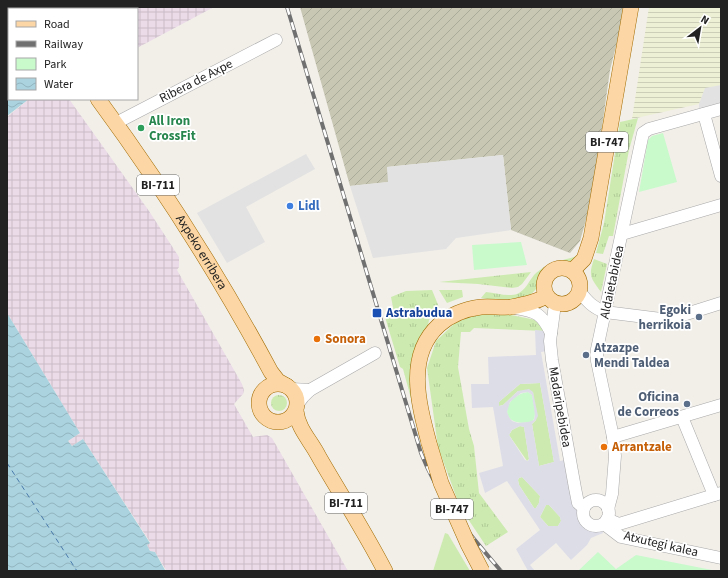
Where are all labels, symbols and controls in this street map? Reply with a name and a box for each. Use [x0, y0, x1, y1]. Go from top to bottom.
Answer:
legend [8, 8, 138, 100]
north arrow [680, 8, 720, 48]
text: N [698, 12, 712, 28]
text: Road [44, 16, 70, 33]
text: Railway [44, 36, 83, 53]
street label: Ribera de Axpe [156, 55, 236, 107]
text: Park [44, 56, 66, 73]
text: Water [44, 76, 74, 93]
place label: All Iron CrossFit [148, 112, 196, 145]
marker: All Iron CrossFit [136, 123, 146, 133]
road number: BI-747 [586, 132, 628, 152]
road number: BI-711 [137, 175, 179, 195]
place label: Lidl [298, 197, 320, 215]
marker: Lidl [285, 201, 295, 211]
street label: Axpeko erribera [171, 211, 232, 293]
street label: Aldaietabidea [595, 244, 629, 320]
place label: Egoki herrikoia [638, 301, 691, 334]
place label: Astrabudua [385, 304, 452, 322]
marker: Astrabudua [371, 307, 383, 319]
marker: Egoki herrikoia [694, 312, 704, 322]
place label: Sonora [325, 330, 366, 348]
marker: Sonora [312, 334, 322, 344]
place label: Atzazpe Mendi Taldea [593, 339, 670, 372]
marker: Atzazpe Mendi Taldea [581, 350, 591, 360]
street label: Madaripebidea [544, 365, 576, 449]
place label: Oficina de Correos [618, 388, 679, 421]
marker: Oficina de Correos [682, 399, 692, 409]
place label: Arrantzale [611, 438, 672, 456]
marker: Arrantzale [599, 442, 609, 452]
road number: BI-711 [325, 493, 367, 513]
road number: BI-747 [431, 499, 473, 519]
street label: Atxutegi kalea [622, 527, 700, 561]

